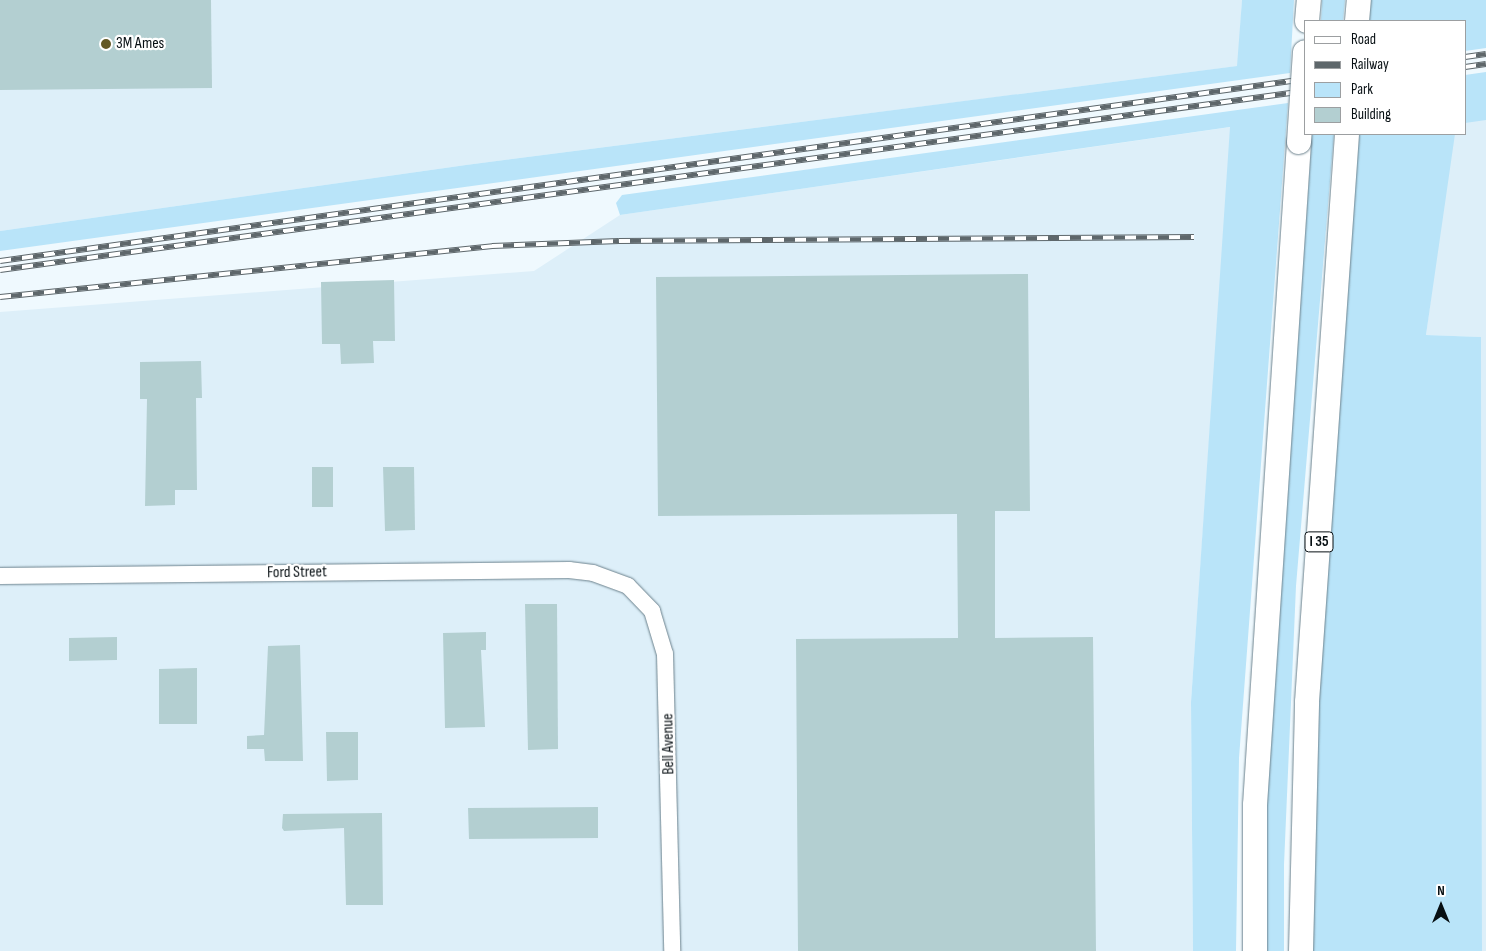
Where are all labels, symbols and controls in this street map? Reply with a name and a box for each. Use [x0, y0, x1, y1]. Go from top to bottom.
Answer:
legend [1304, 20, 1466, 135]
text: Road [1351, 30, 1376, 49]
place label: 3M Ames [116, 34, 164, 54]
marker: 3M Ames [100, 38, 112, 50]
text: Railway [1351, 55, 1389, 74]
text: Park [1351, 80, 1373, 99]
text: Building [1351, 105, 1391, 124]
road number: I 35 [1304, 530, 1334, 554]
street label: Ford Street [267, 563, 327, 583]
street label: Bell Avenue [659, 713, 679, 775]
north arrow [1416, 881, 1466, 931]
text: N [1437, 882, 1445, 899]

